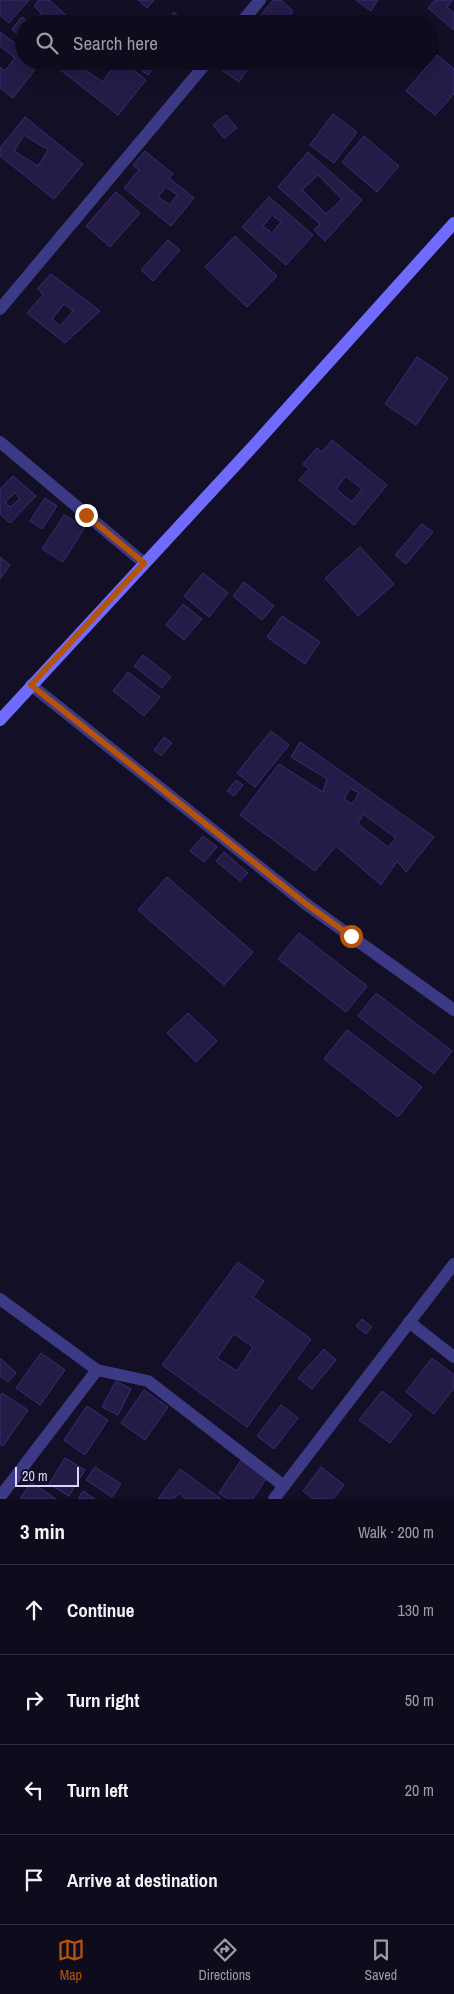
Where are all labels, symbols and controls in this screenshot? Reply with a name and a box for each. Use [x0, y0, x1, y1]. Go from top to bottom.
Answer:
search box [15, 15, 439, 70]
icon: search [33, 29, 61, 57]
text: Search here [73, 30, 158, 56]
route end [75, 504, 98, 527]
route start [340, 925, 363, 948]
scale bar [15, 1464, 79, 1487]
text: 20 m [22, 1467, 48, 1485]
text: 3 min [20, 1517, 65, 1546]
text: Walk · 200 m [358, 1521, 434, 1543]
icon: ahead [20, 1596, 48, 1624]
text: Continue [67, 1597, 135, 1623]
text: 130 m [398, 1599, 434, 1621]
icon: right [20, 1686, 48, 1714]
text: Turn right [67, 1687, 139, 1713]
text: 50 m [405, 1689, 434, 1711]
icon: left [20, 1776, 48, 1804]
text: Turn left [67, 1777, 128, 1803]
text: 20 m [405, 1779, 434, 1801]
icon: arrive [20, 1866, 48, 1894]
text: Arrive at destination [67, 1867, 218, 1893]
tab: Map [57, 1936, 85, 1984]
tab: Directions [199, 1936, 251, 1984]
tab: Saved [365, 1936, 397, 1984]

